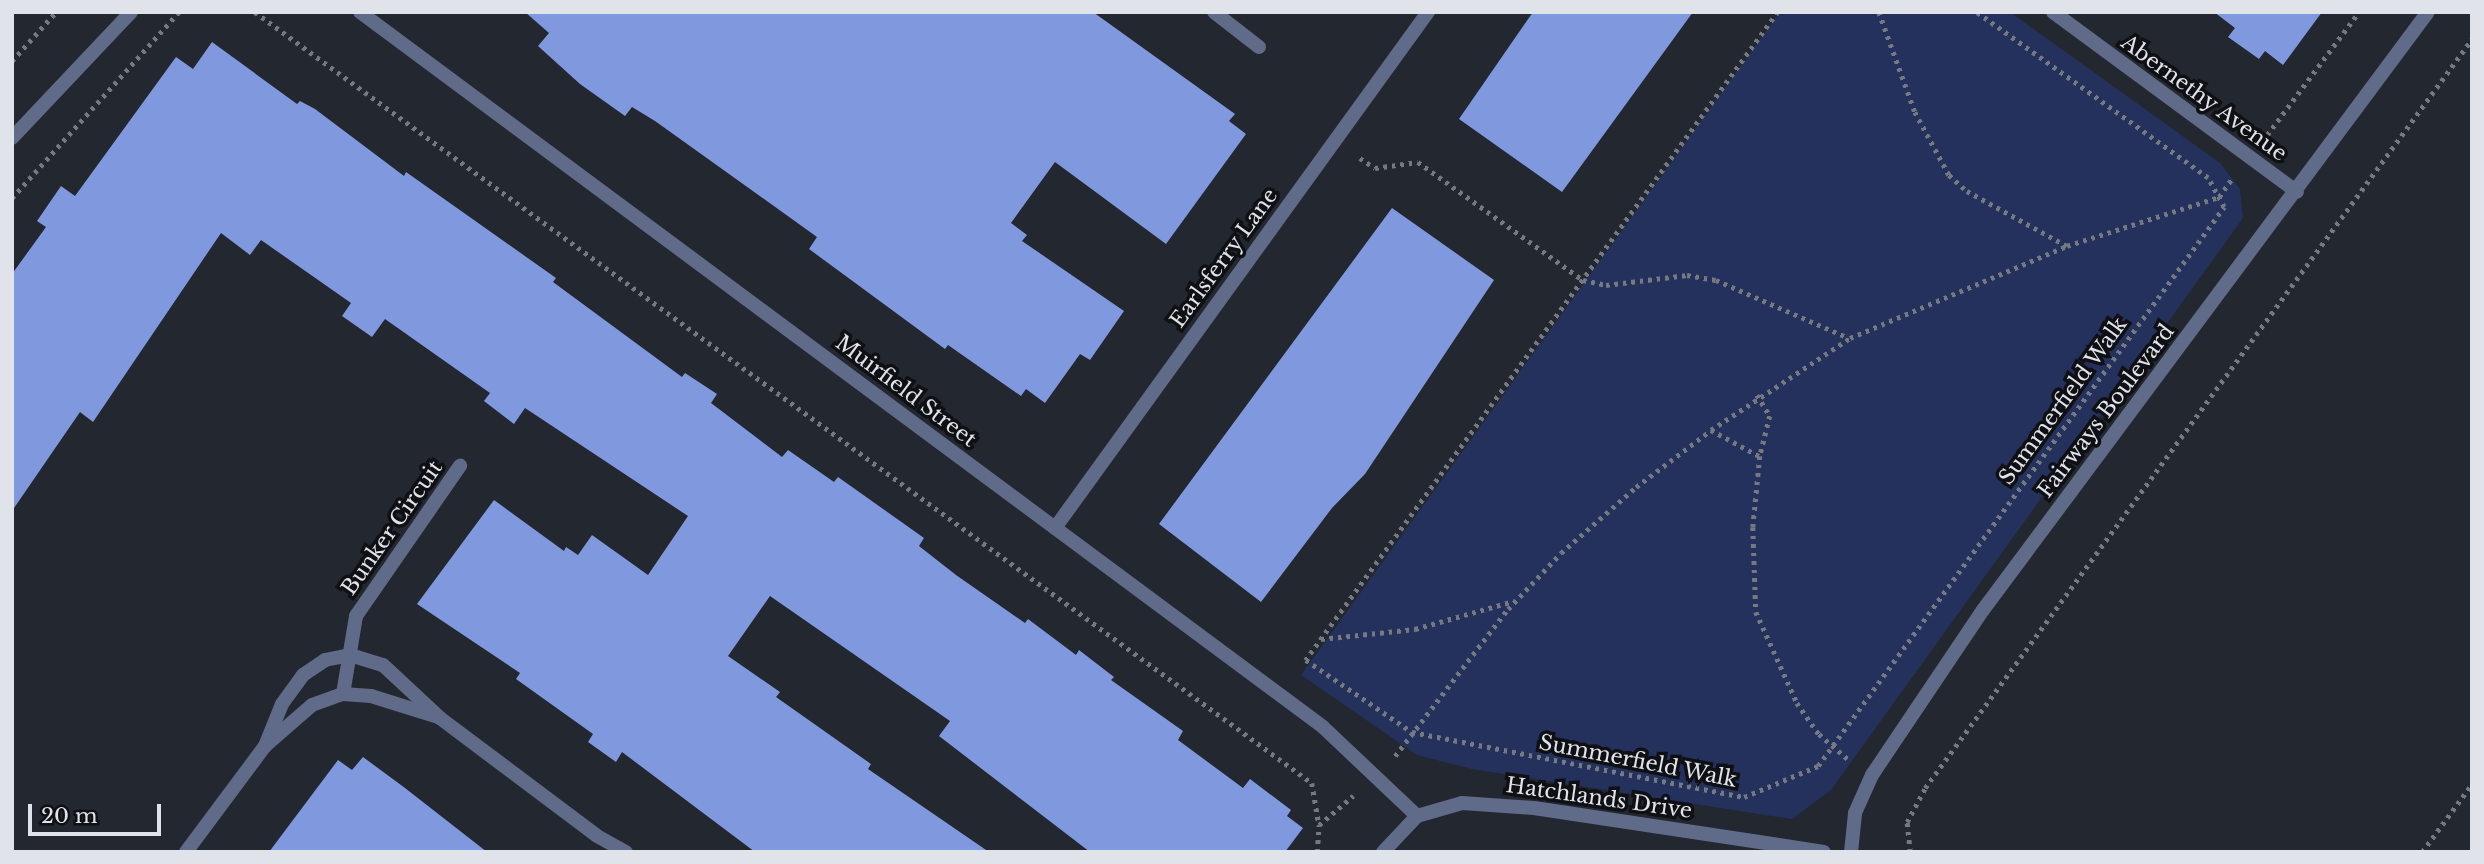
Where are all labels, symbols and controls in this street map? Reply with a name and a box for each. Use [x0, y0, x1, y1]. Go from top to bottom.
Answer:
street label: Abernethy Avenue [2116, 29, 2292, 167]
street label: Earlsferry Lane [1165, 183, 1283, 333]
street label: Summerfield Walk [1994, 312, 2132, 490]
street label: Fairways Boulevard [2033, 319, 2179, 503]
street label: Muirfield Street [831, 330, 981, 452]
street label: Bunker Circuit [336, 456, 448, 600]
street label: Summerfield Walk [1537, 729, 1739, 793]
street label: Hatchlands Drive [1504, 772, 1694, 824]
scale bar [32, 790, 164, 834]
text: 20 m [41, 803, 98, 829]

